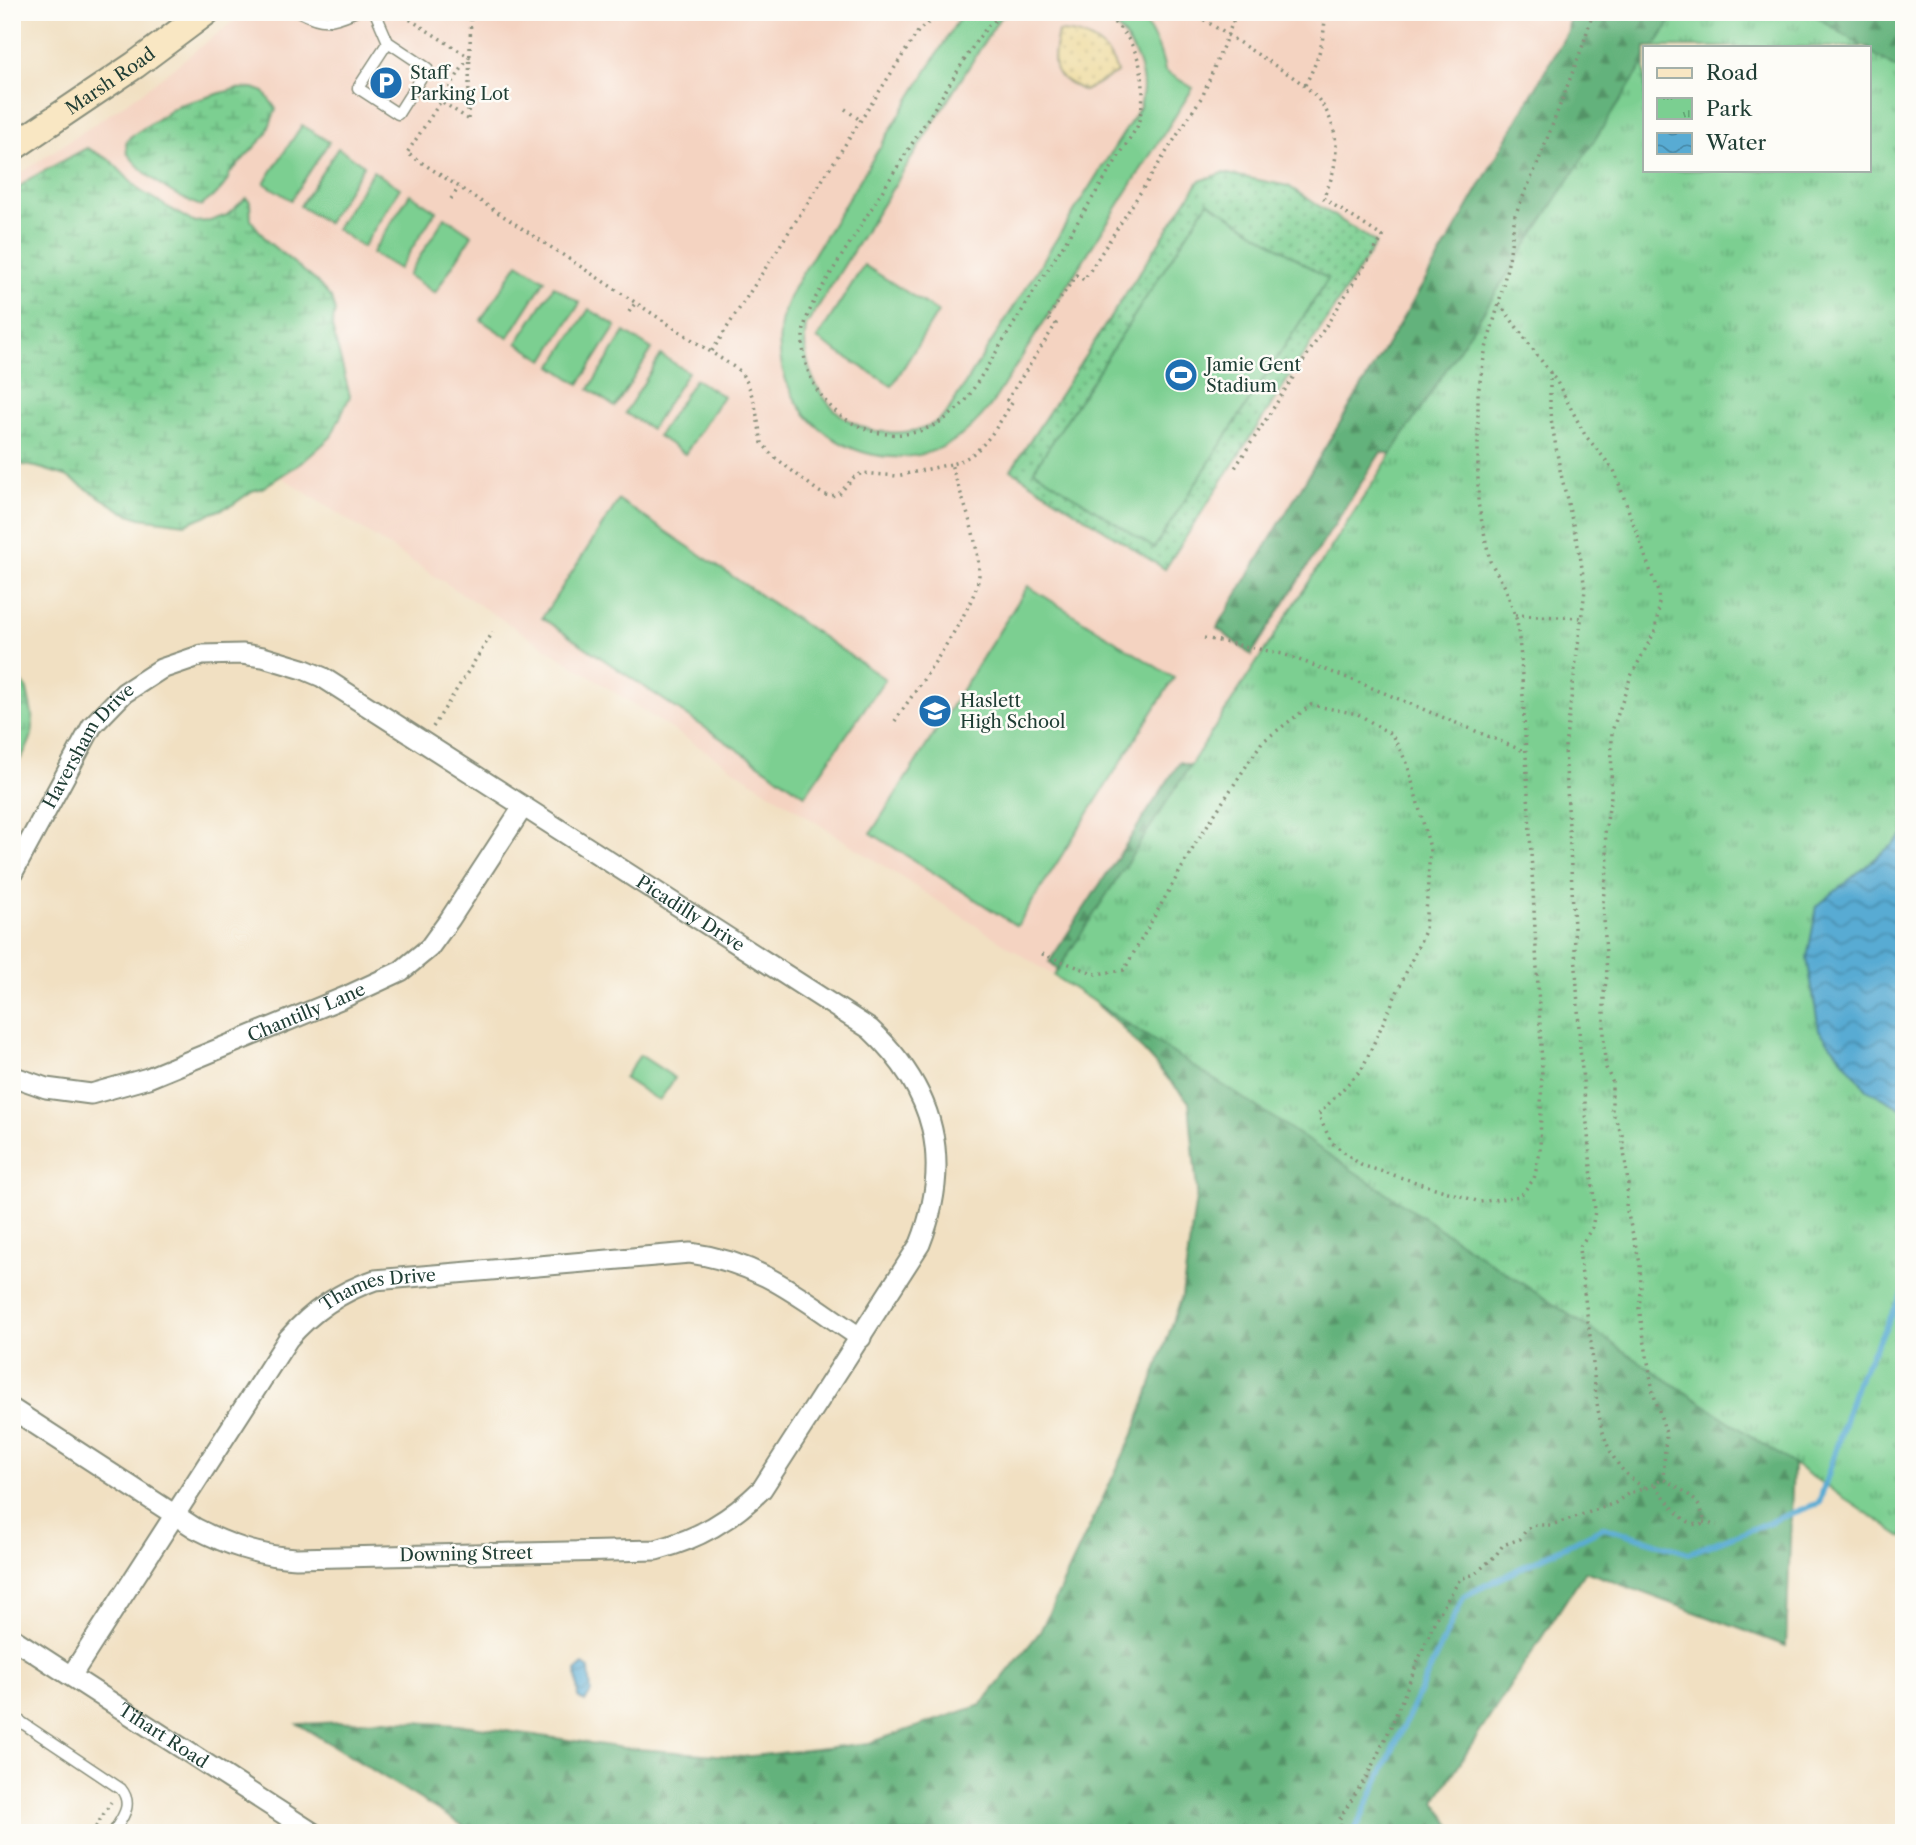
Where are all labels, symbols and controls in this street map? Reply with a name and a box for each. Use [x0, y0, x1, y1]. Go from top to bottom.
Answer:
street label: Marsh Road [62, 43, 160, 120]
legend [1643, 46, 1870, 172]
text: Road [1706, 60, 1758, 85]
place label: Staff Parking Lot [410, 62, 510, 105]
parking icon: Staff Parking Lot [367, 64, 405, 102]
text: Park [1706, 96, 1752, 121]
text: Water [1705, 130, 1766, 155]
place label: Jamie Gent Stadium [1203, 354, 1302, 397]
sports icon: Jamie Gent Stadium [1162, 356, 1200, 394]
street label: Haversham Drive [38, 678, 138, 812]
place label: Haslett High School [960, 690, 1065, 733]
school or university icon: Haslett High School [916, 692, 954, 730]
street label: Picadilly Drive [632, 871, 749, 956]
street label: Chantilly Lane [244, 978, 369, 1047]
street label: Thames Drive [316, 1264, 437, 1316]
street label: Downing Street [399, 1542, 533, 1566]
street label: Tihart Road [114, 1699, 212, 1773]

